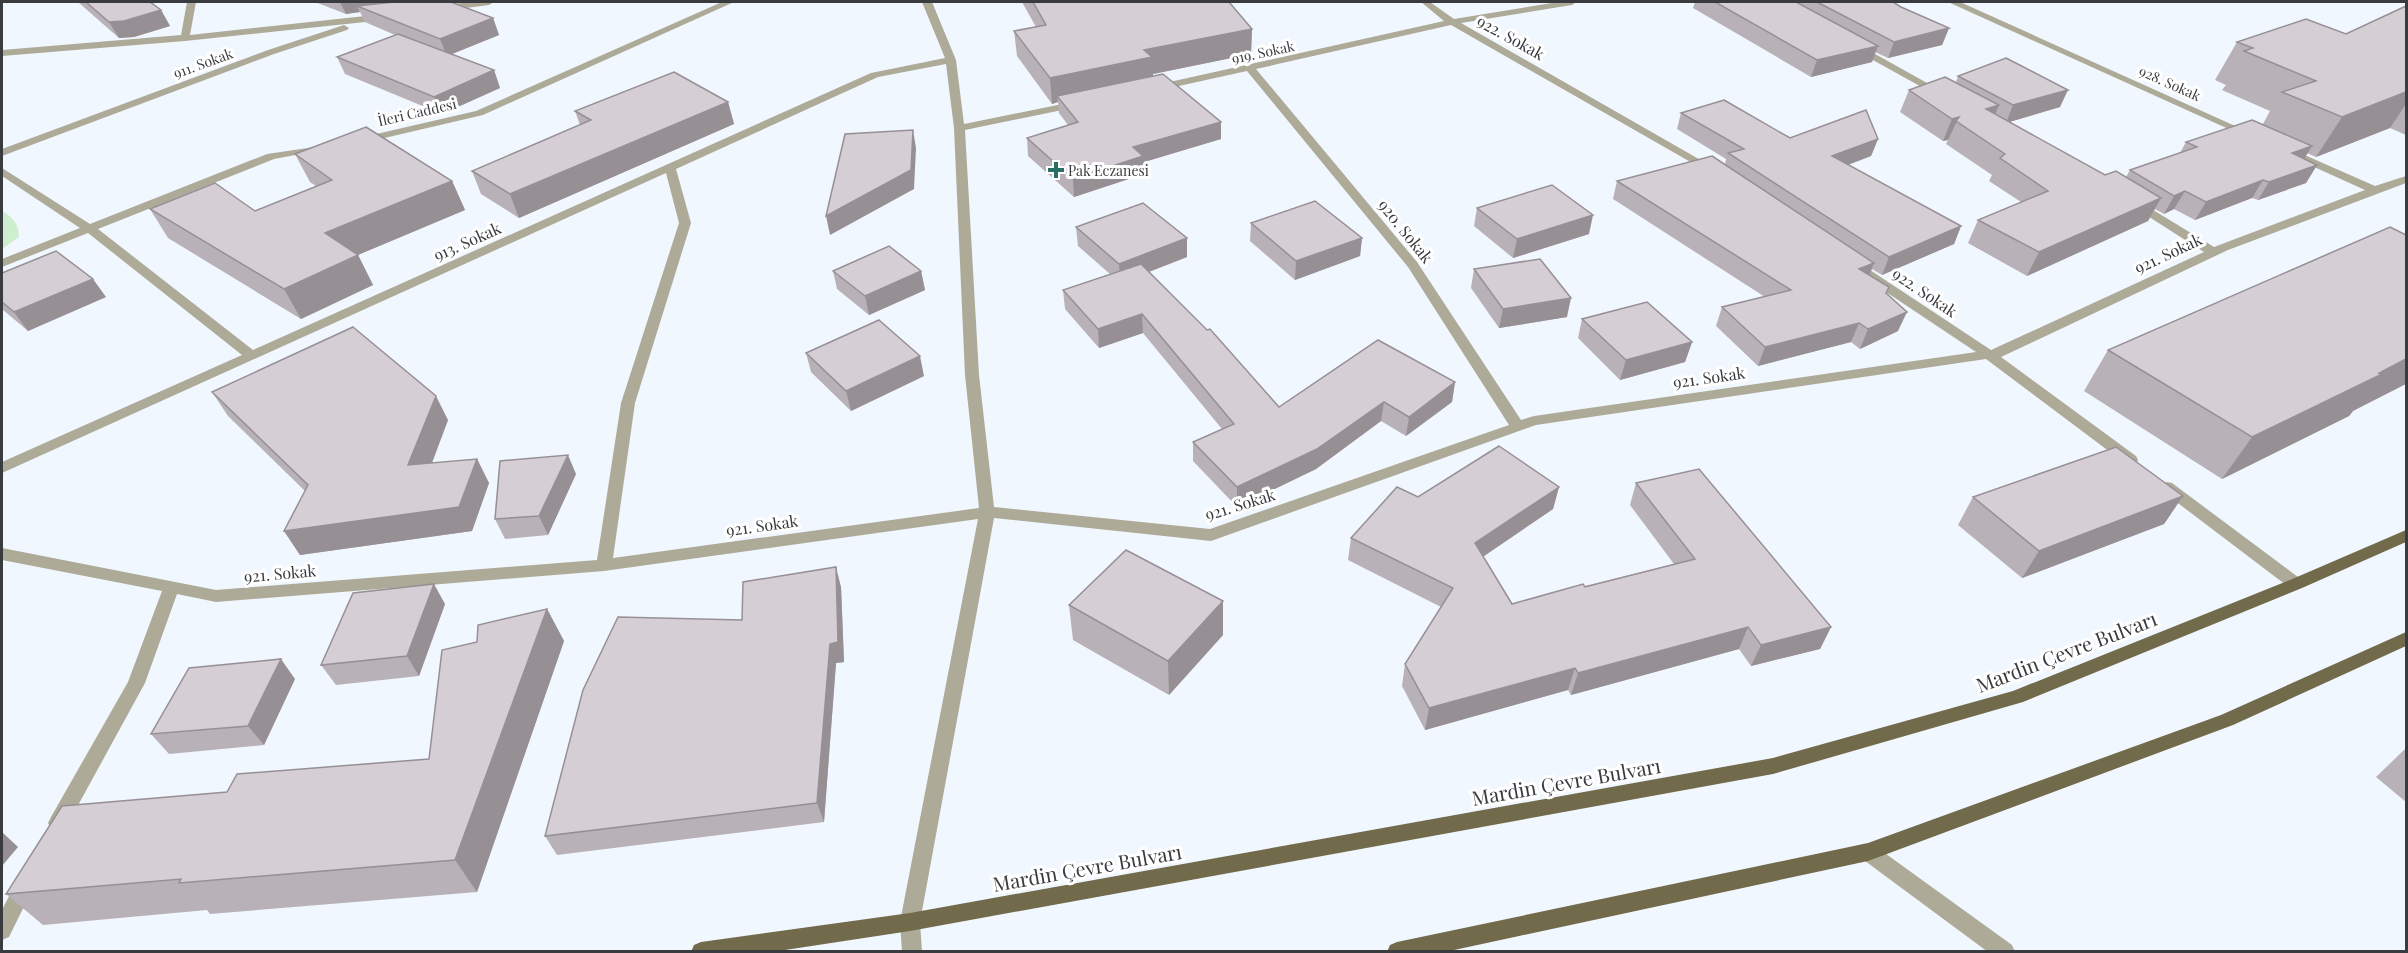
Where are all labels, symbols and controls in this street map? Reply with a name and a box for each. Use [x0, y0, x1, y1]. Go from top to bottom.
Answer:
street label: 922. Sokak [1473, 10, 1549, 64]
street label: 919. Sokak [1230, 36, 1296, 68]
street label: 911. Sokak [171, 43, 236, 83]
street label: 928. Sokak [2136, 61, 2204, 105]
street label: İleri Caddesi [376, 94, 458, 130]
place label: Pak Eczanesi [1068, 161, 1149, 180]
marker: Pak Eczanesi [1049, 163, 1063, 177]
street label: 920. Sokak [1374, 195, 1438, 267]
street label: 913. Sokak [430, 217, 504, 265]
street label: 921. Sokak [2131, 228, 2205, 278]
street label: 922. Sokak [1888, 263, 1962, 322]
street label: 921. Sokak [1672, 362, 1747, 392]
street label: 921. Sokak [1202, 483, 1278, 525]
street label: 921. Sokak [725, 510, 800, 540]
street label: 921. Sokak [243, 559, 317, 587]
street label: Mardin Çevre Bulvarı [1972, 604, 2160, 698]
street label: Mardin Çevre Bulvarı [1469, 751, 1663, 811]
street label: Mardin Çevre Bulvarı [990, 837, 1184, 897]

